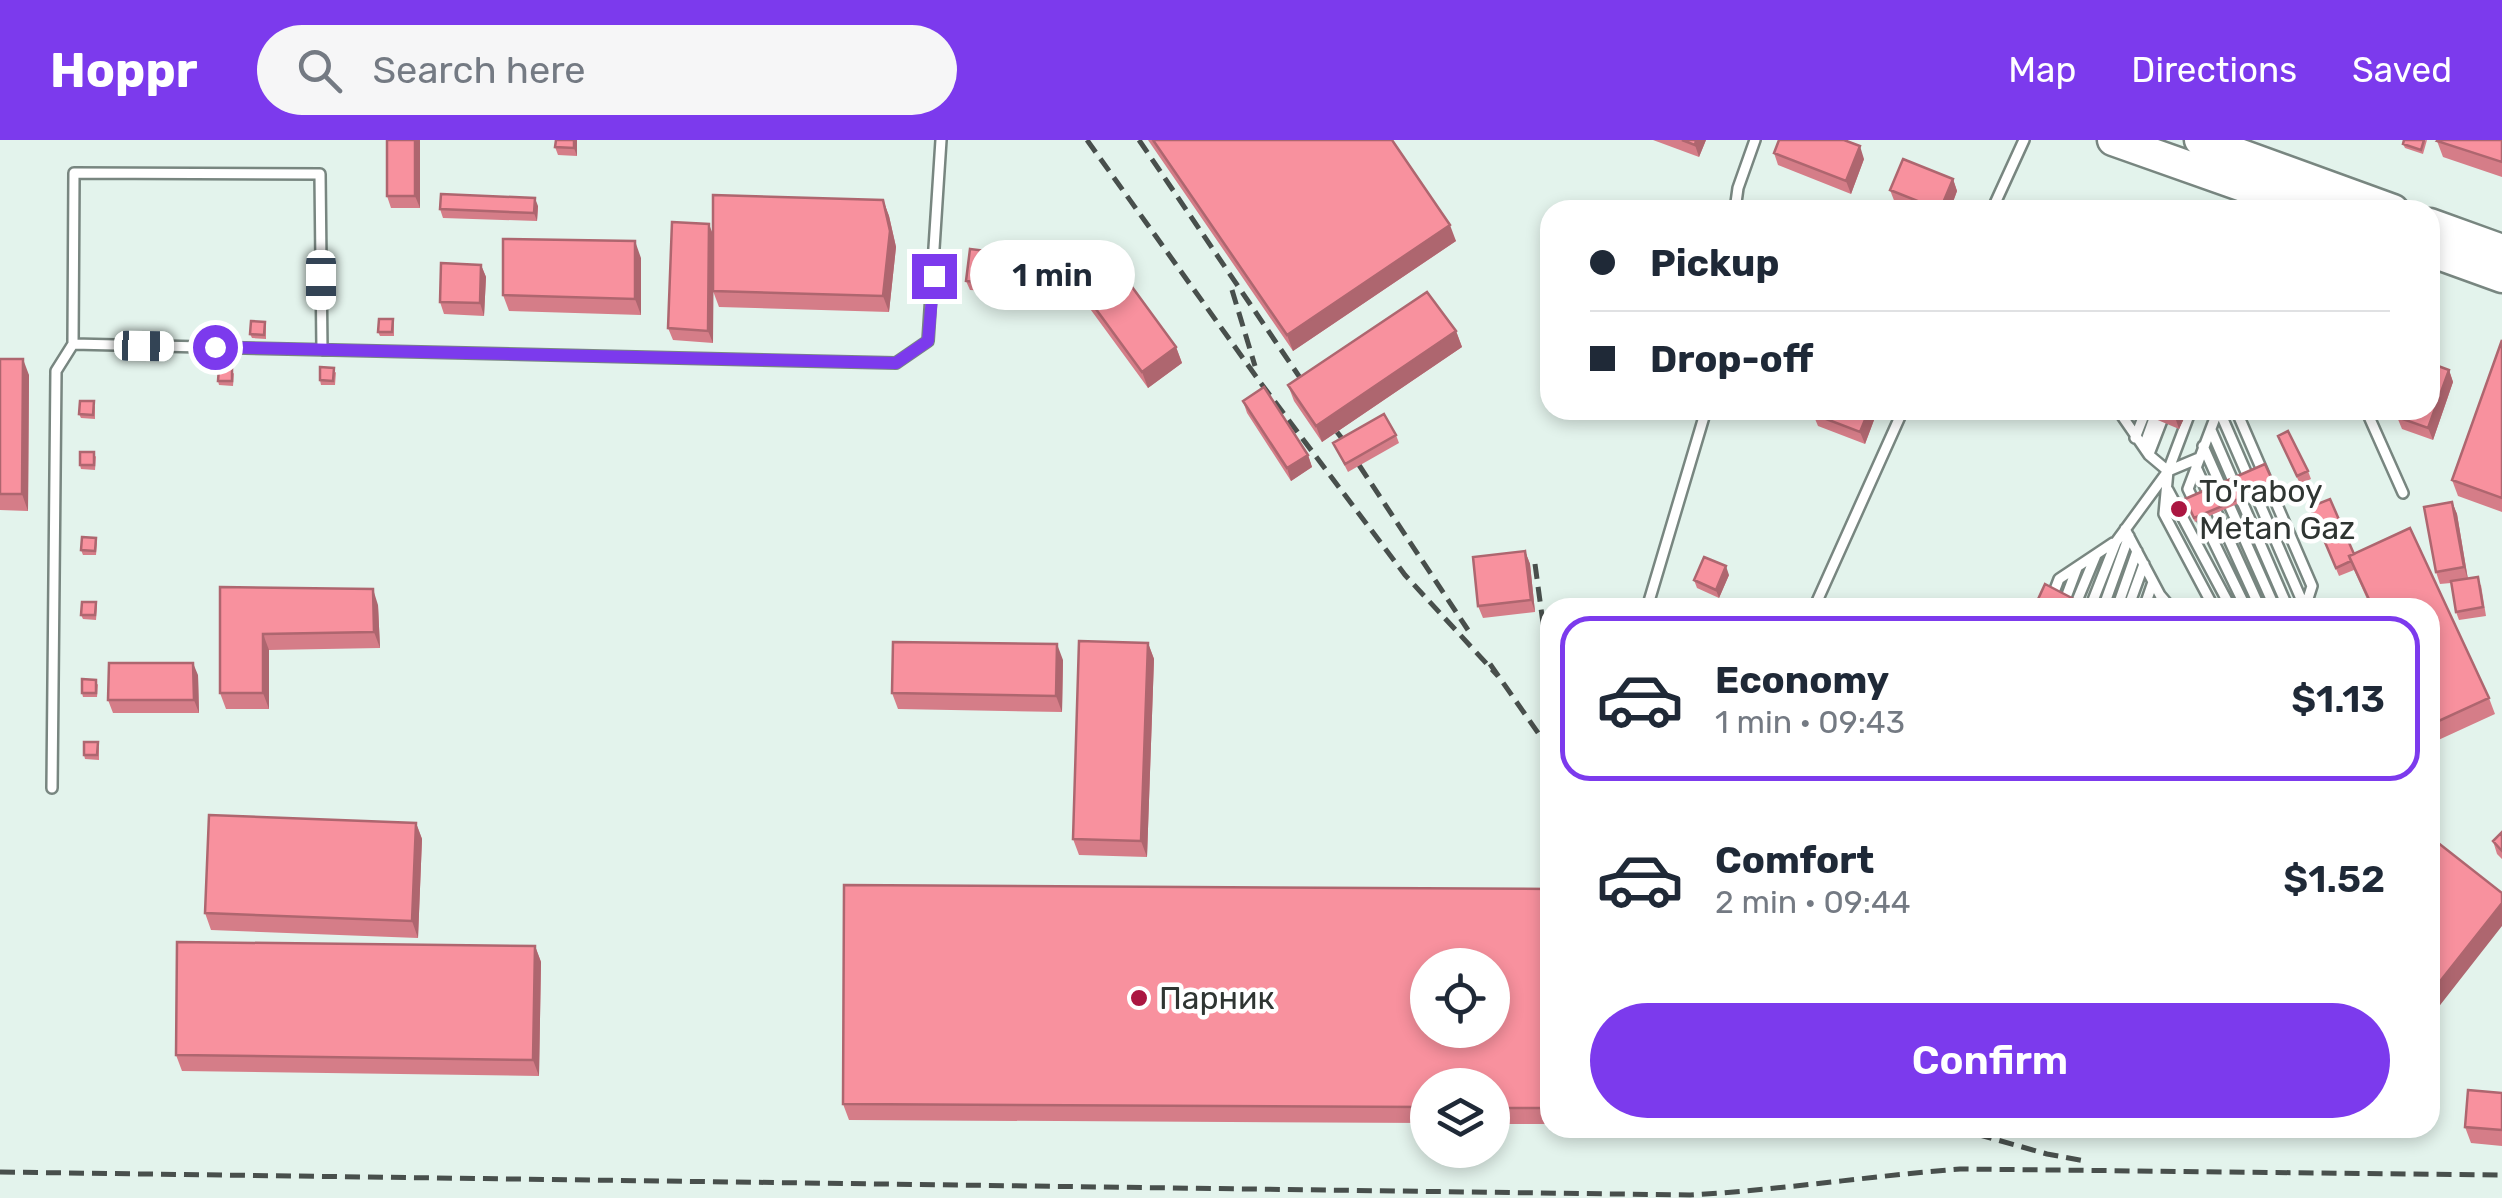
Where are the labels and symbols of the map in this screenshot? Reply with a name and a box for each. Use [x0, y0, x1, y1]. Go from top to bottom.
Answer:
callout: 1 min [969, 241, 1134, 311]
car [306, 250, 336, 310]
route end [912, 254, 957, 299]
route start [193, 325, 238, 370]
car [114, 330, 174, 362]
place label: To'raboy Metan Gaz [2199, 472, 2355, 547]
marker: To'raboy Metan Gaz [2168, 498, 2190, 520]
place label: Парник [1159, 979, 1275, 1017]
marker: Парник [1128, 987, 1150, 1009]

